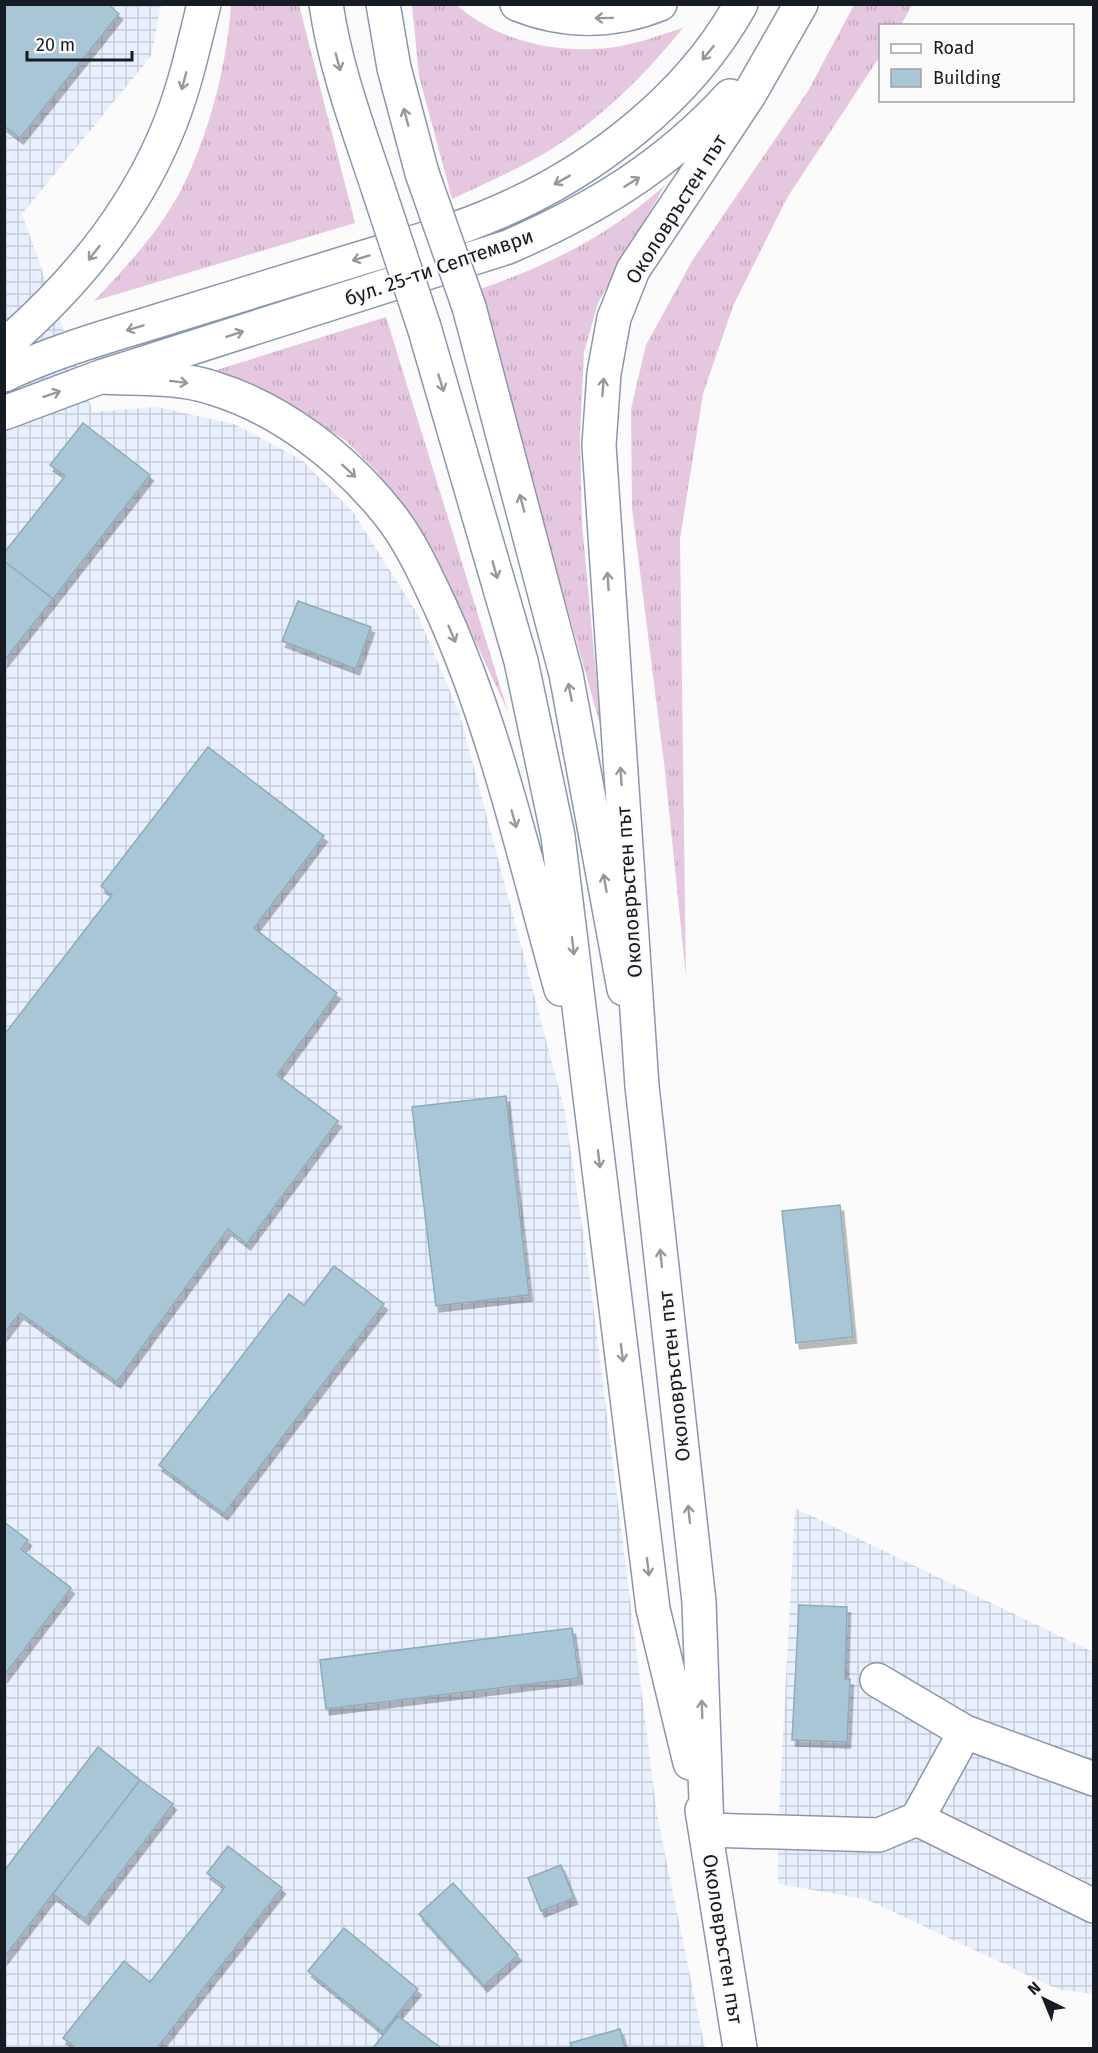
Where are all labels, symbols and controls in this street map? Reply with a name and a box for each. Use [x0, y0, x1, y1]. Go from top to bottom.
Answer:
one-way arrow [595, 12, 615, 24]
scale bar [27, 24, 132, 62]
legend [879, 24, 1074, 102]
text: 20 m [36, 34, 75, 56]
text: Road [933, 37, 975, 59]
one-way arrow [702, 45, 715, 61]
one-way arrow [333, 52, 345, 71]
text: Building [933, 67, 1001, 89]
one-way arrow [178, 72, 189, 91]
one-way arrow [400, 107, 411, 126]
street label: Околовръстен път [620, 129, 732, 288]
one-way arrow [554, 174, 571, 186]
one-way arrow [623, 176, 640, 188]
street label: бул. 25-ти Септември [341, 223, 537, 311]
one-way arrow [88, 245, 101, 261]
one-way arrow [352, 253, 371, 264]
one-way arrow [126, 323, 145, 334]
one-way arrow [225, 328, 244, 339]
one-way arrow [436, 373, 447, 392]
one-way arrow [169, 376, 188, 387]
one-way arrow [598, 377, 609, 397]
one-way arrow [42, 387, 60, 398]
one-way arrow [341, 463, 356, 478]
one-way arrow [516, 493, 528, 512]
one-way arrow [490, 561, 502, 580]
one-way arrow [603, 572, 614, 592]
one-way arrow [447, 624, 458, 643]
one-way arrow [564, 682, 575, 702]
one-way arrow [615, 766, 626, 786]
street label: Околовръстен път [611, 805, 647, 978]
one-way arrow [508, 809, 520, 828]
one-way arrow [599, 874, 610, 894]
one-way arrow [567, 936, 578, 955]
one-way arrow [594, 1149, 605, 1169]
one-way arrow [655, 1248, 666, 1268]
street label: Околовръстен път [653, 1288, 695, 1463]
one-way arrow [617, 1343, 628, 1362]
one-way arrow [683, 1505, 694, 1525]
one-way arrow [642, 1557, 653, 1577]
one-way arrow [697, 1699, 708, 1719]
street label: Околовръстен път [698, 1852, 748, 2027]
north arrow [1014, 1969, 1074, 2029]
text: N [1024, 1978, 1044, 1999]

